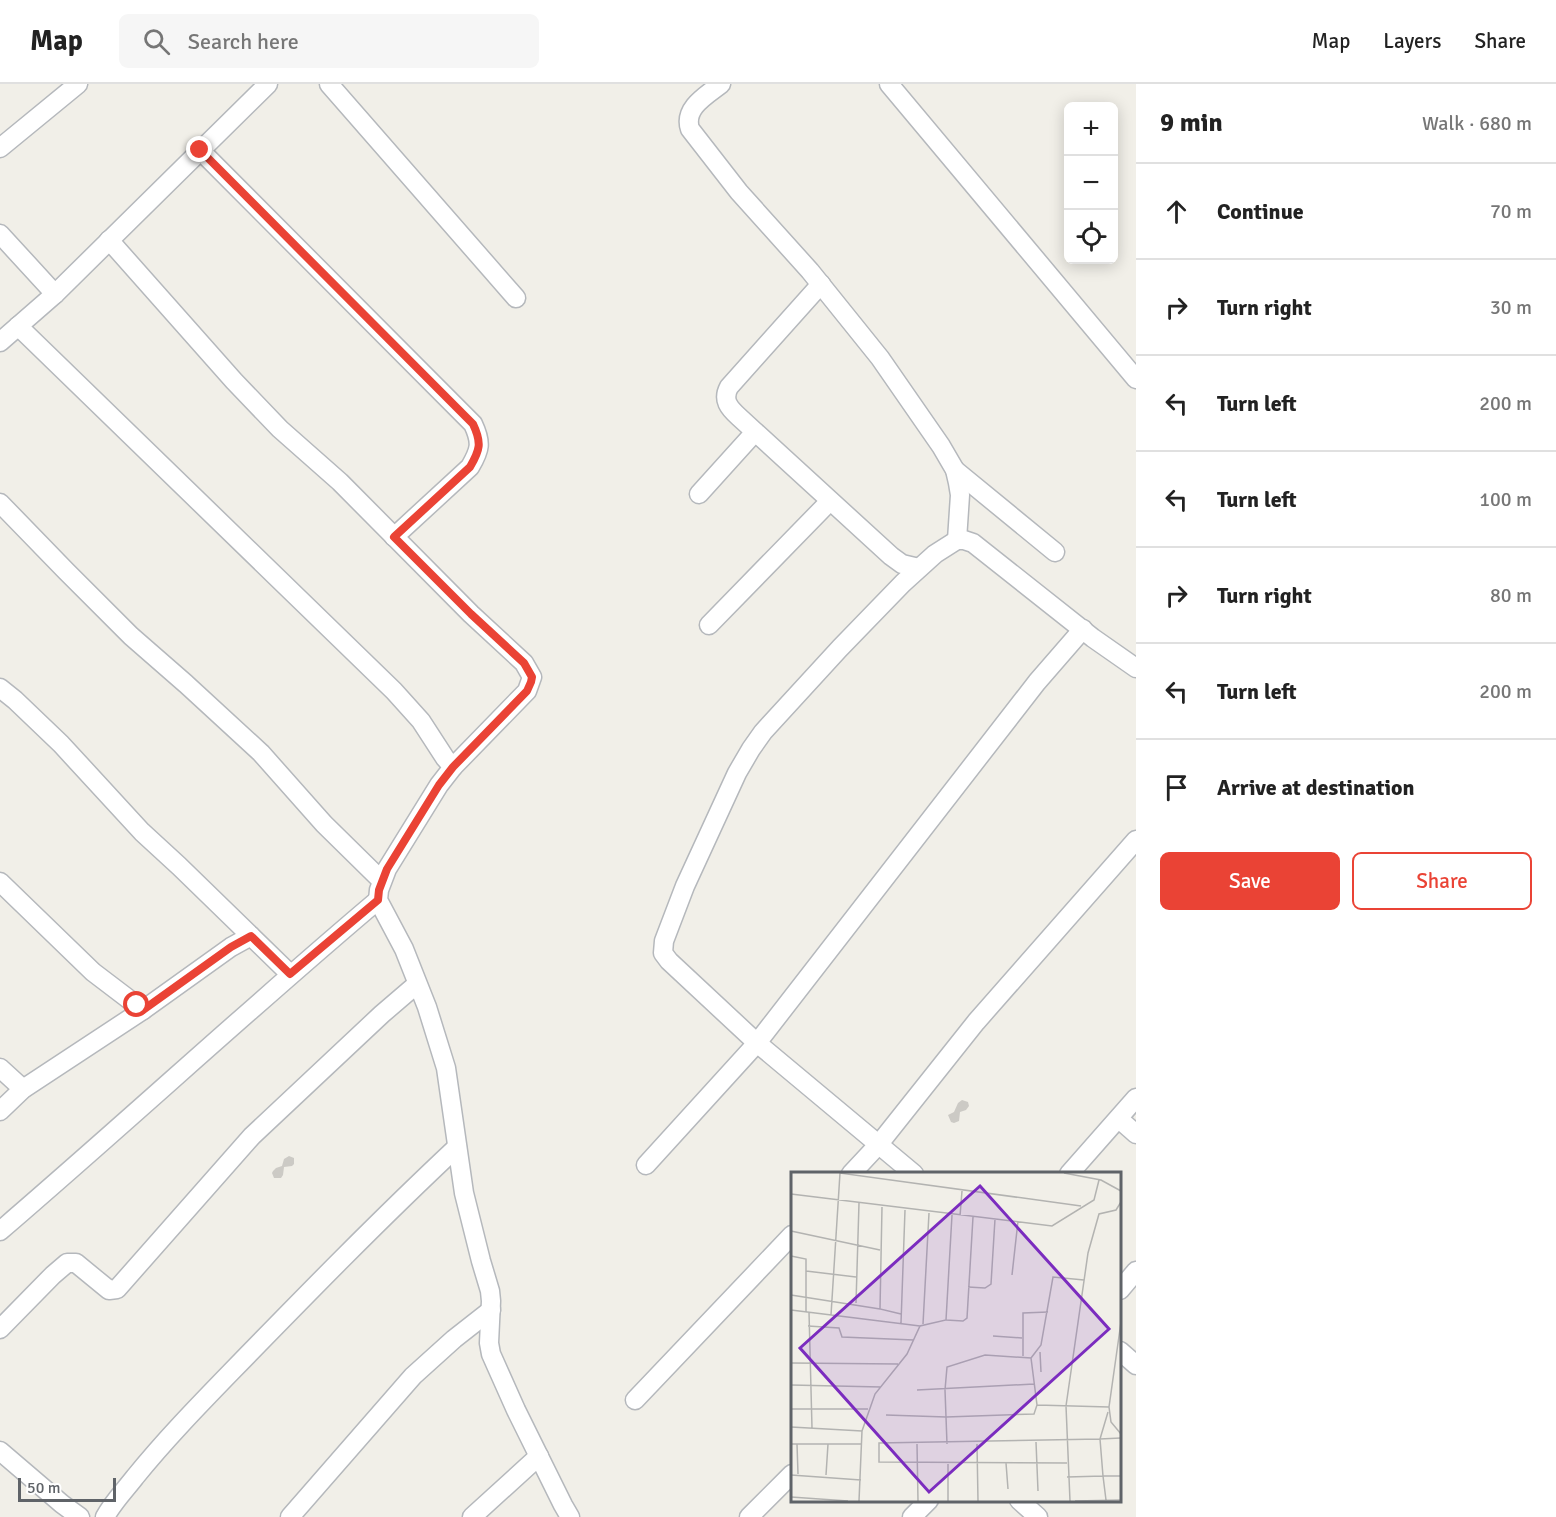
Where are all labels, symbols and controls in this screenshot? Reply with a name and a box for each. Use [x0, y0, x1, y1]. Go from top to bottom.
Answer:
search box [119, 14, 539, 68]
text: Map [30, 24, 83, 58]
icon: search [140, 25, 173, 58]
text: Search here [188, 28, 299, 55]
text: Map [1312, 28, 1350, 54]
text: Layers [1383, 28, 1441, 54]
text: Share [1474, 28, 1526, 54]
map controls [1064, 102, 1118, 264]
button: + [1064, 102, 1118, 156]
text: 9 min [1160, 107, 1223, 139]
text: Walk · 680 m [1422, 111, 1532, 136]
route end [186, 136, 212, 162]
button: − [1064, 156, 1118, 210]
icon: ahead [1160, 195, 1193, 228]
text: Continue [1217, 198, 1304, 225]
text: 70 m [1490, 199, 1532, 224]
button: locate [1064, 210, 1118, 264]
icon: right [1160, 291, 1193, 324]
text: Turn right [1217, 294, 1312, 321]
text: 30 m [1490, 295, 1532, 320]
icon: left [1160, 387, 1193, 420]
text: Turn left [1217, 390, 1297, 417]
text: 200 m [1479, 391, 1532, 416]
icon: left [1160, 483, 1193, 516]
text: Turn left [1217, 486, 1297, 513]
text: 100 m [1479, 487, 1532, 512]
icon: right [1160, 579, 1193, 612]
text: Turn right [1217, 582, 1312, 609]
text: 80 m [1490, 583, 1532, 608]
icon: left [1160, 675, 1193, 708]
text: Turn left [1217, 678, 1297, 705]
text: 200 m [1479, 679, 1532, 704]
icon: arrive [1160, 771, 1193, 804]
text: Arrive at destination [1217, 774, 1414, 801]
button: Save [1160, 852, 1340, 910]
button: Share [1352, 852, 1532, 910]
route start [123, 991, 149, 1017]
inset map [791, 1172, 1121, 1502]
scale bar [18, 1475, 116, 1502]
text: 50 m [27, 1478, 61, 1498]

